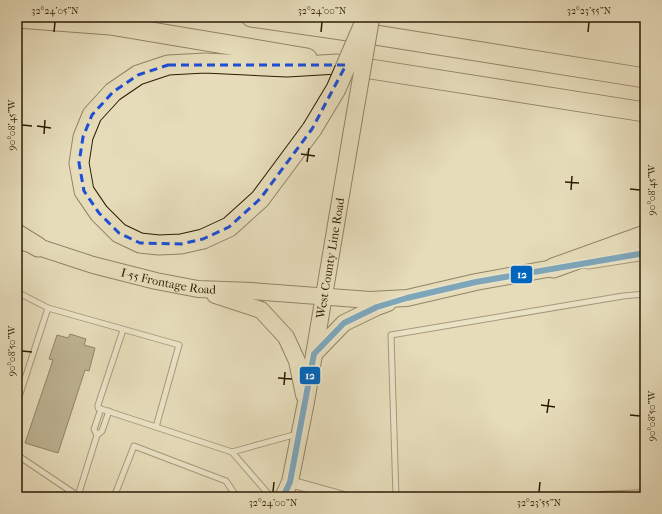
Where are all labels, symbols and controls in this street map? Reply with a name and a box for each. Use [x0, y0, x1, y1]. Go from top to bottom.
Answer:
text: 32°24'05"N [31, 5, 79, 17]
text: 32°24'00"N [298, 5, 347, 17]
text: 32°23'55"N [567, 5, 612, 17]
text: 90°08'45"W [6, 98, 18, 150]
text: 90°08'45"W [646, 163, 658, 215]
street label: West County Line Road [313, 196, 348, 321]
street label: I-55 Frontage Road [120, 265, 217, 297]
line badge: 12 [510, 265, 533, 284]
text: 12 [517, 268, 527, 281]
text: 90°08'50"W [6, 325, 18, 376]
line badge: 12 [299, 366, 321, 385]
text: 12 [305, 369, 315, 382]
text: 90°08'50"W [646, 390, 658, 441]
text: 32°24'00"N [249, 497, 298, 509]
text: 32°23'55"N [517, 497, 562, 509]

